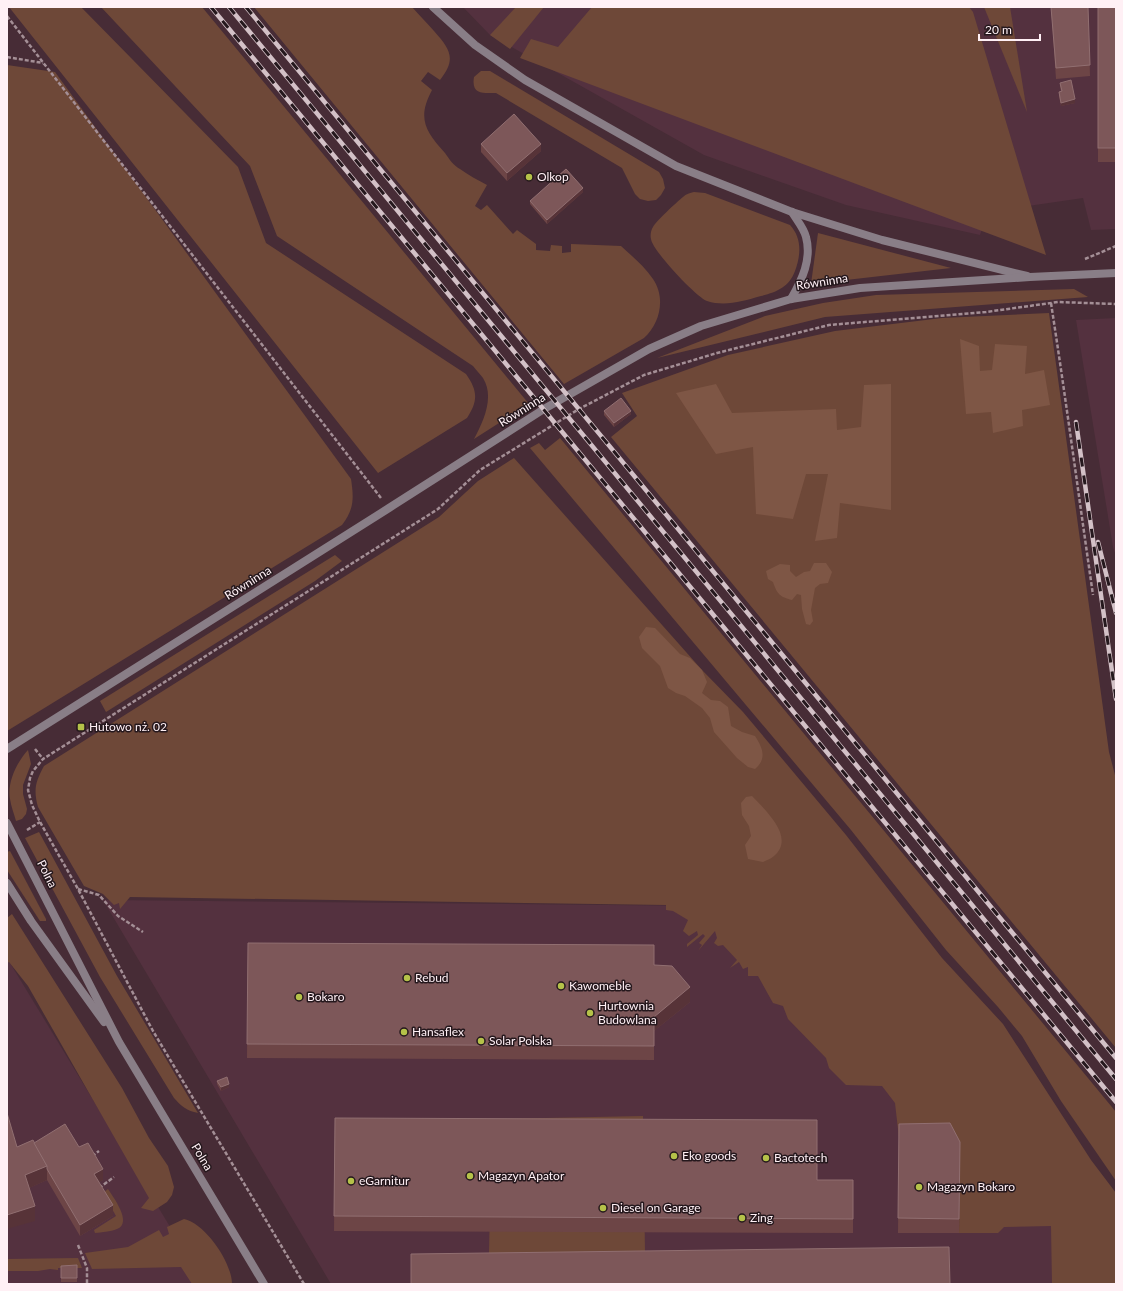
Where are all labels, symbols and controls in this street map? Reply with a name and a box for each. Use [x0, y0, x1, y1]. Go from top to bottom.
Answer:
scale bar [979, 16, 1040, 42]
text: 20 m [985, 22, 1012, 37]
place label: Olkop [537, 169, 569, 184]
marker: Olkop [524, 172, 534, 182]
street label: Równinna [795, 270, 849, 293]
street label: Równinna [496, 389, 548, 430]
street label: Równinna [222, 562, 274, 603]
place label: Hutowo nż. 02 [89, 719, 167, 734]
marker: Hutowo nż. 02 [76, 722, 86, 732]
street label: Polna [34, 857, 61, 890]
place label: Rebud [415, 970, 449, 985]
marker: Rebud [402, 973, 412, 983]
place label: Kawomeble [569, 978, 631, 993]
marker: Kawomeble [556, 981, 566, 991]
place label: Bokaro [307, 989, 345, 1004]
marker: Bokaro [294, 992, 304, 1002]
place label: Hurtownia Budowlana [598, 998, 657, 1027]
marker: Hurtownia Budowlana [585, 1008, 595, 1018]
place label: Hansaflex [412, 1024, 464, 1039]
marker: Hansaflex [399, 1027, 409, 1037]
place label: Solar Polska [489, 1033, 552, 1048]
marker: Solar Polska [476, 1036, 486, 1046]
street label: Polna [188, 1140, 216, 1173]
place label: Eko goods [682, 1148, 736, 1163]
place label: Bactotech [774, 1150, 827, 1165]
marker: Eko goods [669, 1151, 679, 1161]
marker: Bactotech [761, 1153, 771, 1163]
place label: Magazyn Apator [478, 1168, 565, 1183]
marker: Magazyn Apator [465, 1171, 475, 1181]
place label: eGarnitur [359, 1173, 410, 1188]
marker: eGarnitur [346, 1176, 356, 1186]
place label: Magazyn Bokaro [927, 1179, 1015, 1194]
marker: Magazyn Bokaro [914, 1182, 924, 1192]
place label: Diesel on Garage [611, 1200, 701, 1215]
marker: Diesel on Garage [598, 1203, 608, 1213]
place label: Zing [750, 1210, 773, 1225]
marker: Zing [737, 1213, 747, 1223]

